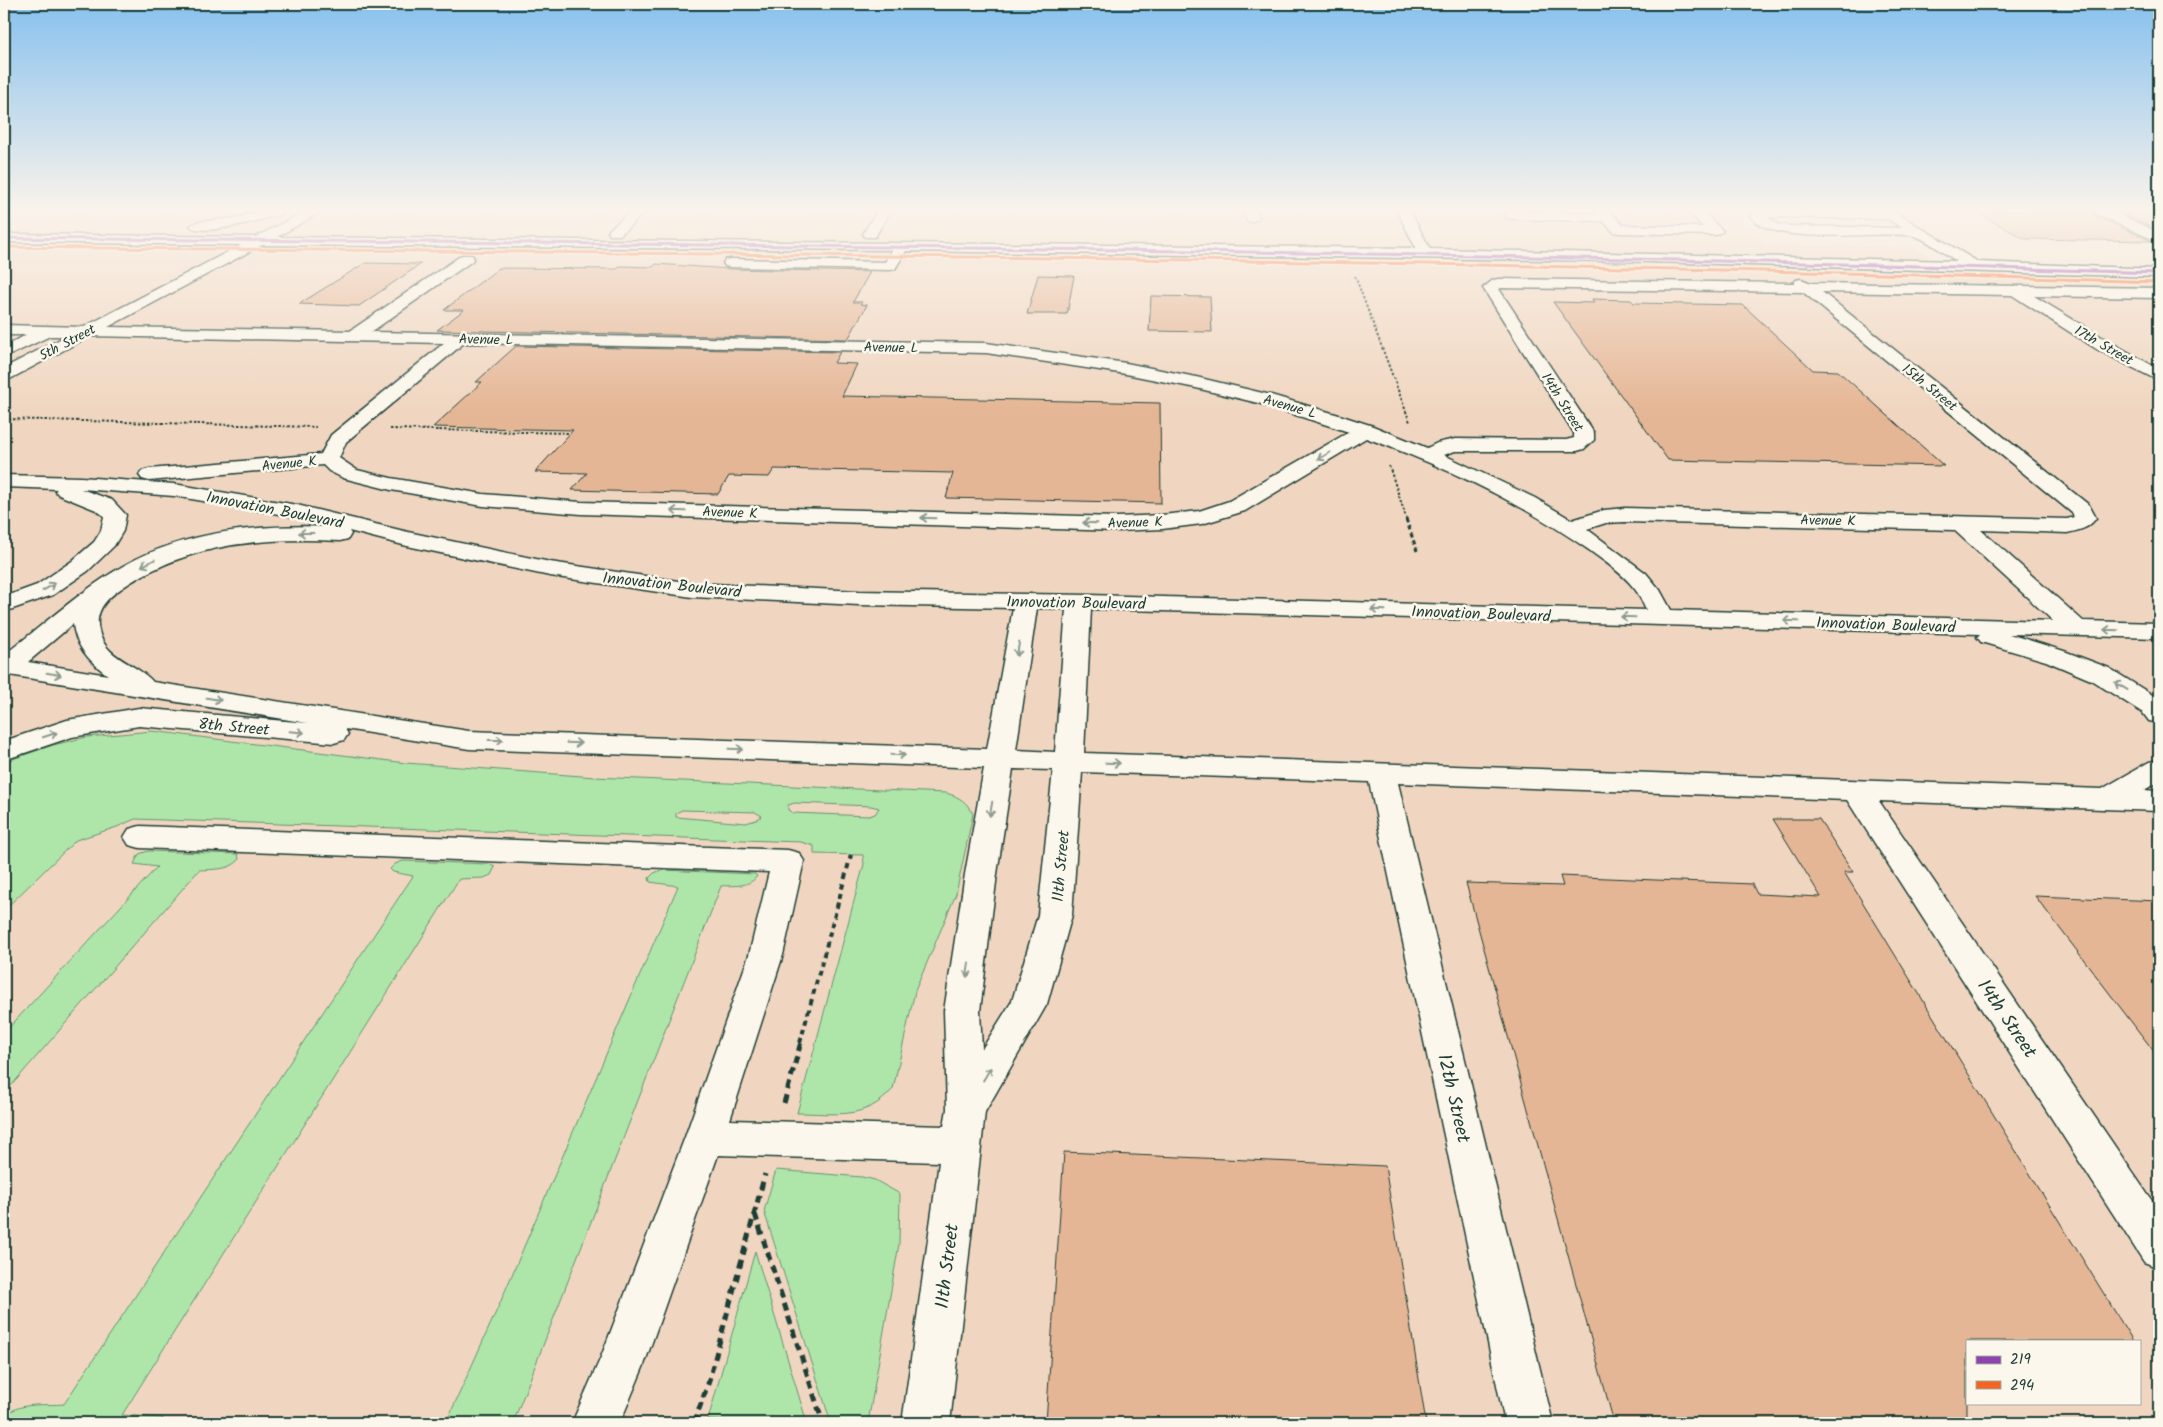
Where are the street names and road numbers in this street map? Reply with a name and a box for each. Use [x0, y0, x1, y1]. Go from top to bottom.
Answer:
street label: 5th Street [35, 318, 100, 367]
street label: 17th Street [2070, 320, 2138, 372]
street label: Avenue L [459, 329, 513, 351]
street label: Avenue L [864, 337, 918, 359]
street label: 15th Street [1897, 358, 1962, 417]
street label: 14th Street [1535, 369, 1589, 437]
street label: Avenue L [1261, 389, 1319, 425]
street label: Avenue K [261, 450, 318, 478]
street label: Innovation Boulevard [204, 485, 347, 536]
street label: Avenue K [702, 501, 759, 525]
street label: Avenue K [1800, 510, 1856, 532]
street label: Avenue K [1107, 511, 1164, 535]
street label: Innovation Boulevard [601, 566, 744, 605]
street label: Innovation Boulevard [1006, 590, 1147, 617]
street label: Innovation Boulevard [1411, 600, 1552, 629]
street label: Innovation Boulevard [1816, 611, 1957, 640]
street label: 8th Street [197, 712, 271, 743]
street label: 11th Street [1046, 828, 1077, 903]
street label: 14th Street [1969, 974, 2044, 1065]
street label: 12th Street [1428, 1051, 1478, 1146]
street label: 11th Street [928, 1221, 968, 1310]

